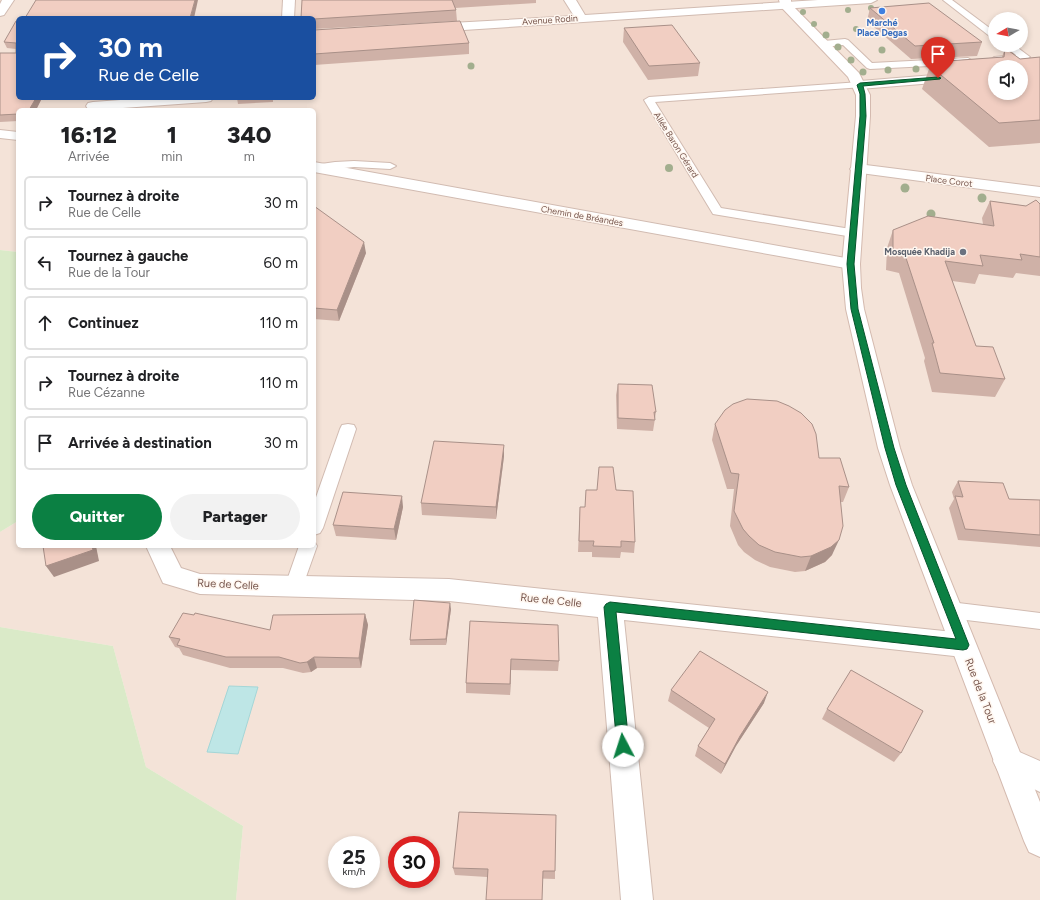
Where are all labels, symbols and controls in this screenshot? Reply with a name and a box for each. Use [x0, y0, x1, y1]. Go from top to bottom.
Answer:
marker: Marché Place Degas [877, 6, 887, 16]
street label: Avenue Rodin [522, 12, 578, 27]
north arrow [988, 12, 1028, 52]
map controls [988, 12, 1028, 100]
place label: Marché Place Degas [857, 17, 908, 38]
text: 30 m [98, 30, 163, 64]
icon: right [32, 32, 84, 84]
pin [921, 37, 955, 78]
icon: arrive [927, 43, 949, 65]
button: sound [988, 60, 1028, 100]
text: Rue de Celle [98, 64, 199, 86]
street label: Allée Baron Gérard [652, 110, 701, 180]
text: 16:12 [60, 120, 117, 149]
text: 1 [167, 120, 177, 149]
text: 340 [227, 120, 272, 149]
text: Arrivée [68, 149, 109, 164]
text: min [161, 149, 183, 164]
text: m [244, 149, 255, 164]
street label: Place Corot [925, 172, 974, 189]
text: Tournez à droite [68, 187, 179, 205]
icon: right [34, 192, 56, 214]
text: 30 m [264, 194, 298, 212]
street label: Chemin de Bréandes [540, 203, 624, 228]
text: Rue de Celle [68, 205, 141, 220]
place label: Mosquée Khadija [884, 246, 955, 257]
text: Tournez à gauche [68, 247, 188, 265]
marker: Mosquée Khadija [958, 247, 968, 257]
icon: left [34, 252, 56, 274]
text: 60 m [263, 254, 298, 272]
text: Rue de la Tour [68, 265, 150, 280]
icon: ahead [34, 312, 56, 334]
text: Continuez [68, 314, 139, 332]
text: 110 m [260, 314, 298, 332]
text: Tournez à droite [68, 367, 179, 385]
icon: right [34, 372, 56, 394]
text: 110 m [260, 374, 298, 392]
text: Rue Cézanne [68, 385, 145, 400]
icon: arrive [34, 432, 56, 454]
text: Arrivée à destination [68, 434, 212, 452]
text: 30 m [264, 434, 298, 452]
button: Quitter [32, 494, 162, 540]
button: Partager [170, 494, 300, 540]
street label: Rue de Celle [197, 576, 259, 593]
street label: Rue de Celle [520, 591, 582, 610]
street label: Rue de la Tour [962, 657, 999, 726]
position arrow [602, 725, 644, 767]
speed limit sign: 30 [388, 836, 440, 888]
text: 25 [342, 845, 366, 869]
text: km/h [343, 865, 365, 878]

